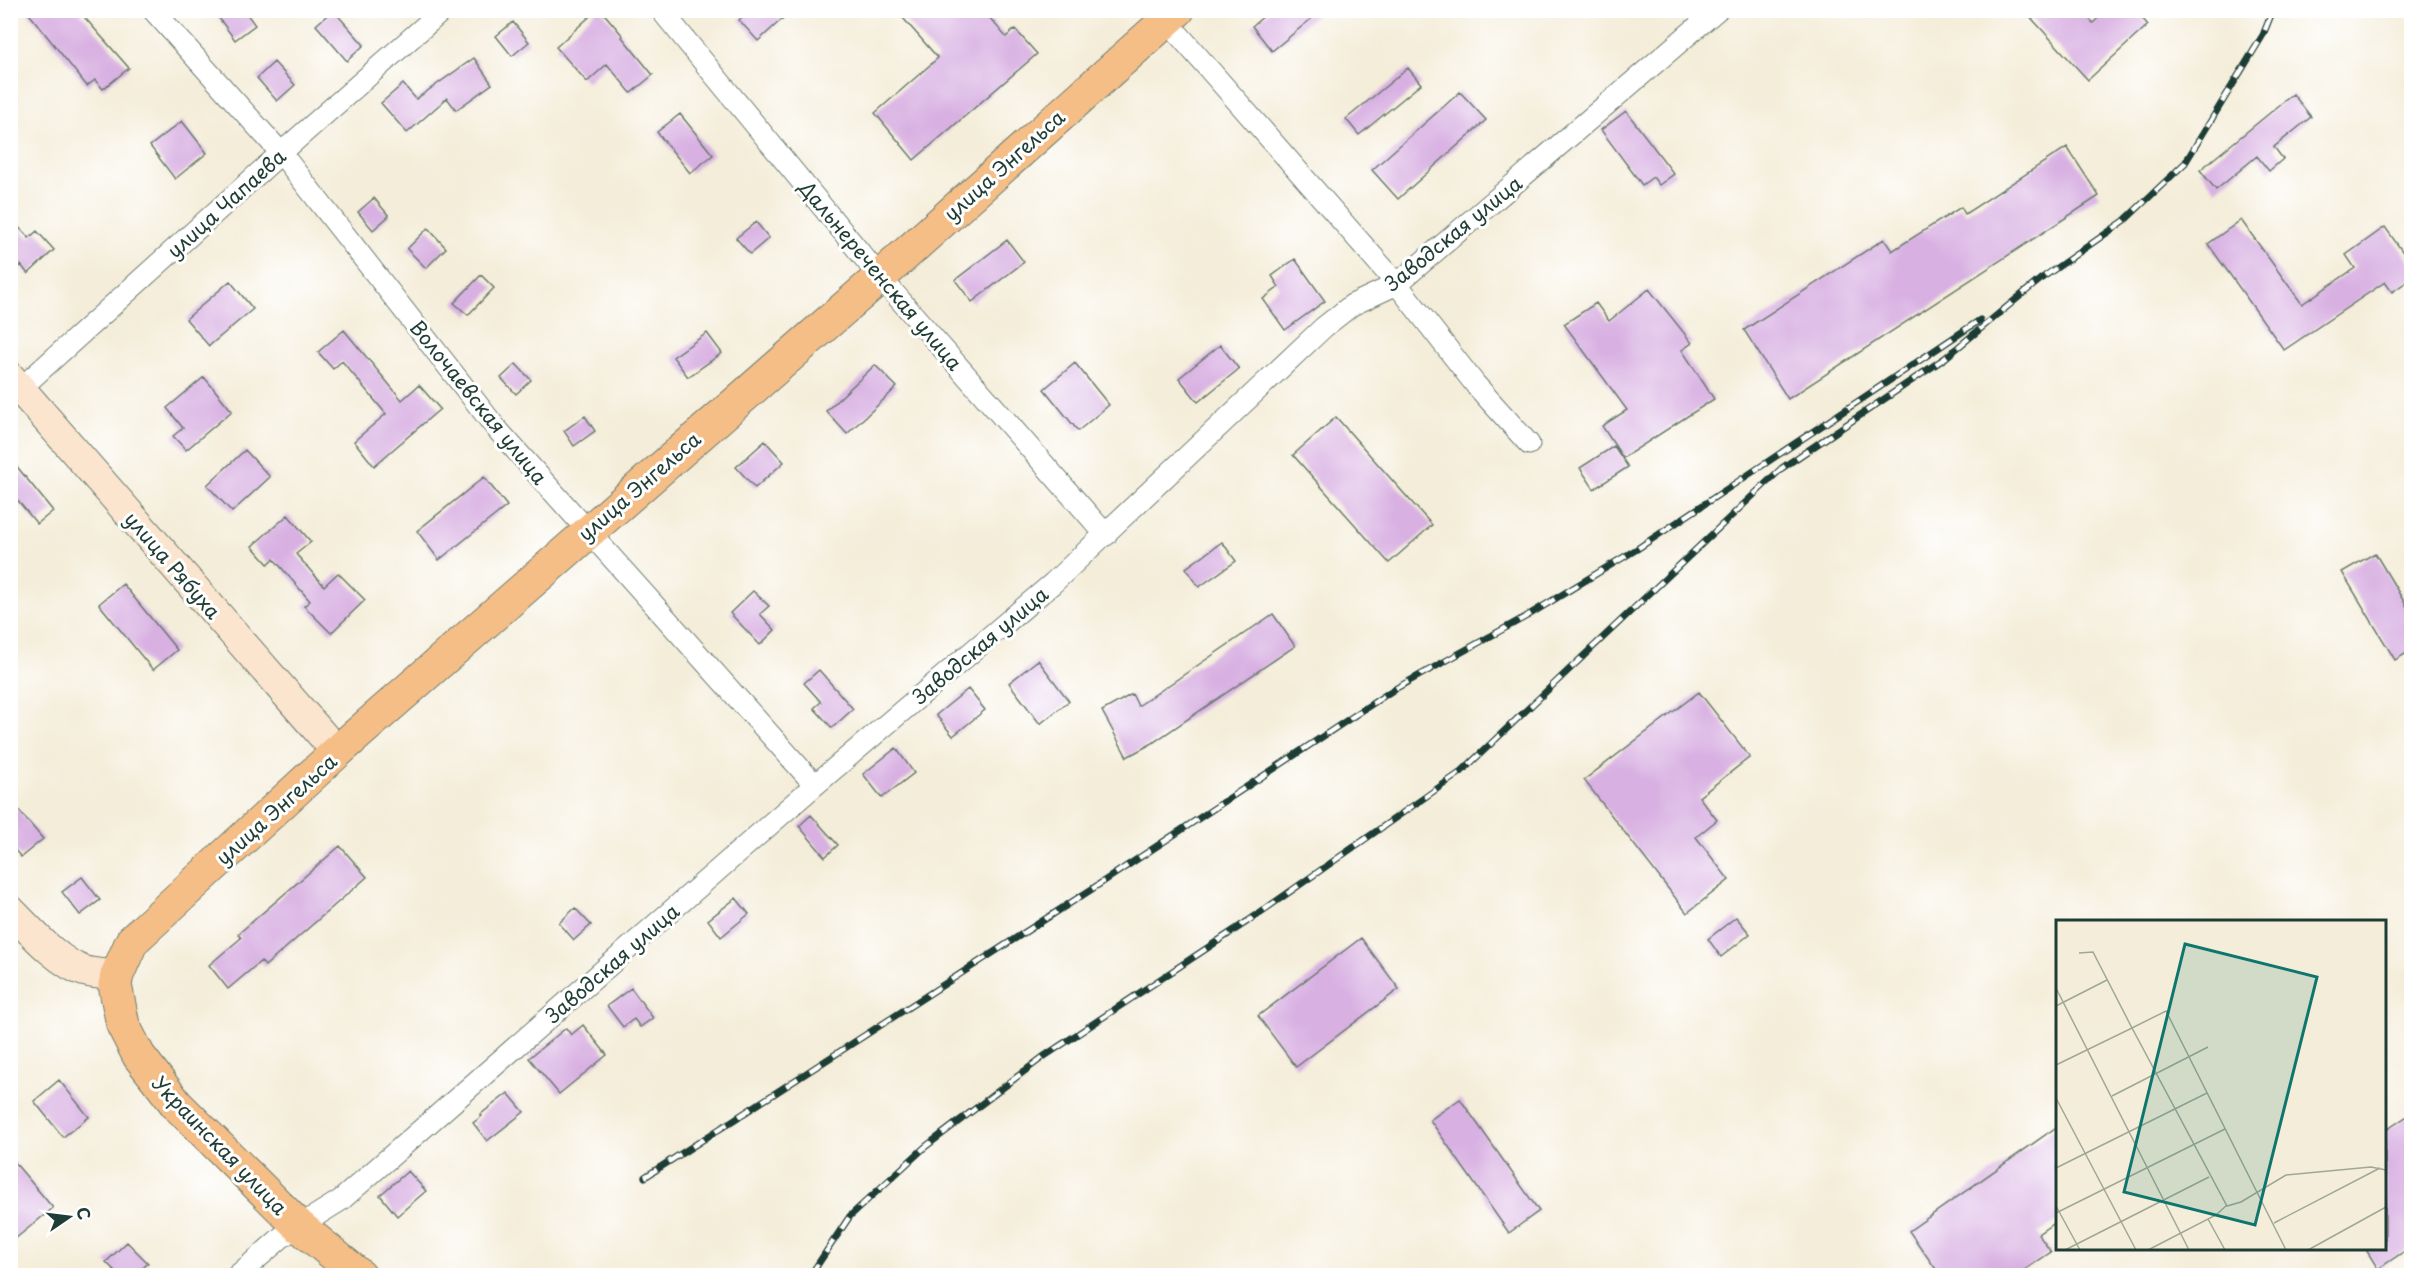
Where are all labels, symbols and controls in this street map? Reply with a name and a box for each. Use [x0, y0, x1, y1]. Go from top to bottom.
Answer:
street label: улица Энгельса [937, 102, 1072, 228]
street label: улица Чапаева [160, 141, 292, 265]
street label: Заводская улица [1378, 168, 1528, 298]
street label: Дальнереченская улица [792, 173, 970, 377]
street label: Волочаевская улица [403, 313, 555, 491]
street label: улица Энгельса [571, 424, 707, 548]
street label: улица Рябуха [118, 505, 229, 626]
street label: Заводская улица [906, 579, 1055, 711]
street label: улица Энгельса [209, 746, 344, 872]
street label: Заводская улица [538, 896, 686, 1030]
inset map [2056, 920, 2386, 1250]
street label: Украинская улица [146, 1069, 295, 1222]
north arrow [39, 1187, 99, 1247]
text: С [71, 1204, 98, 1222]

